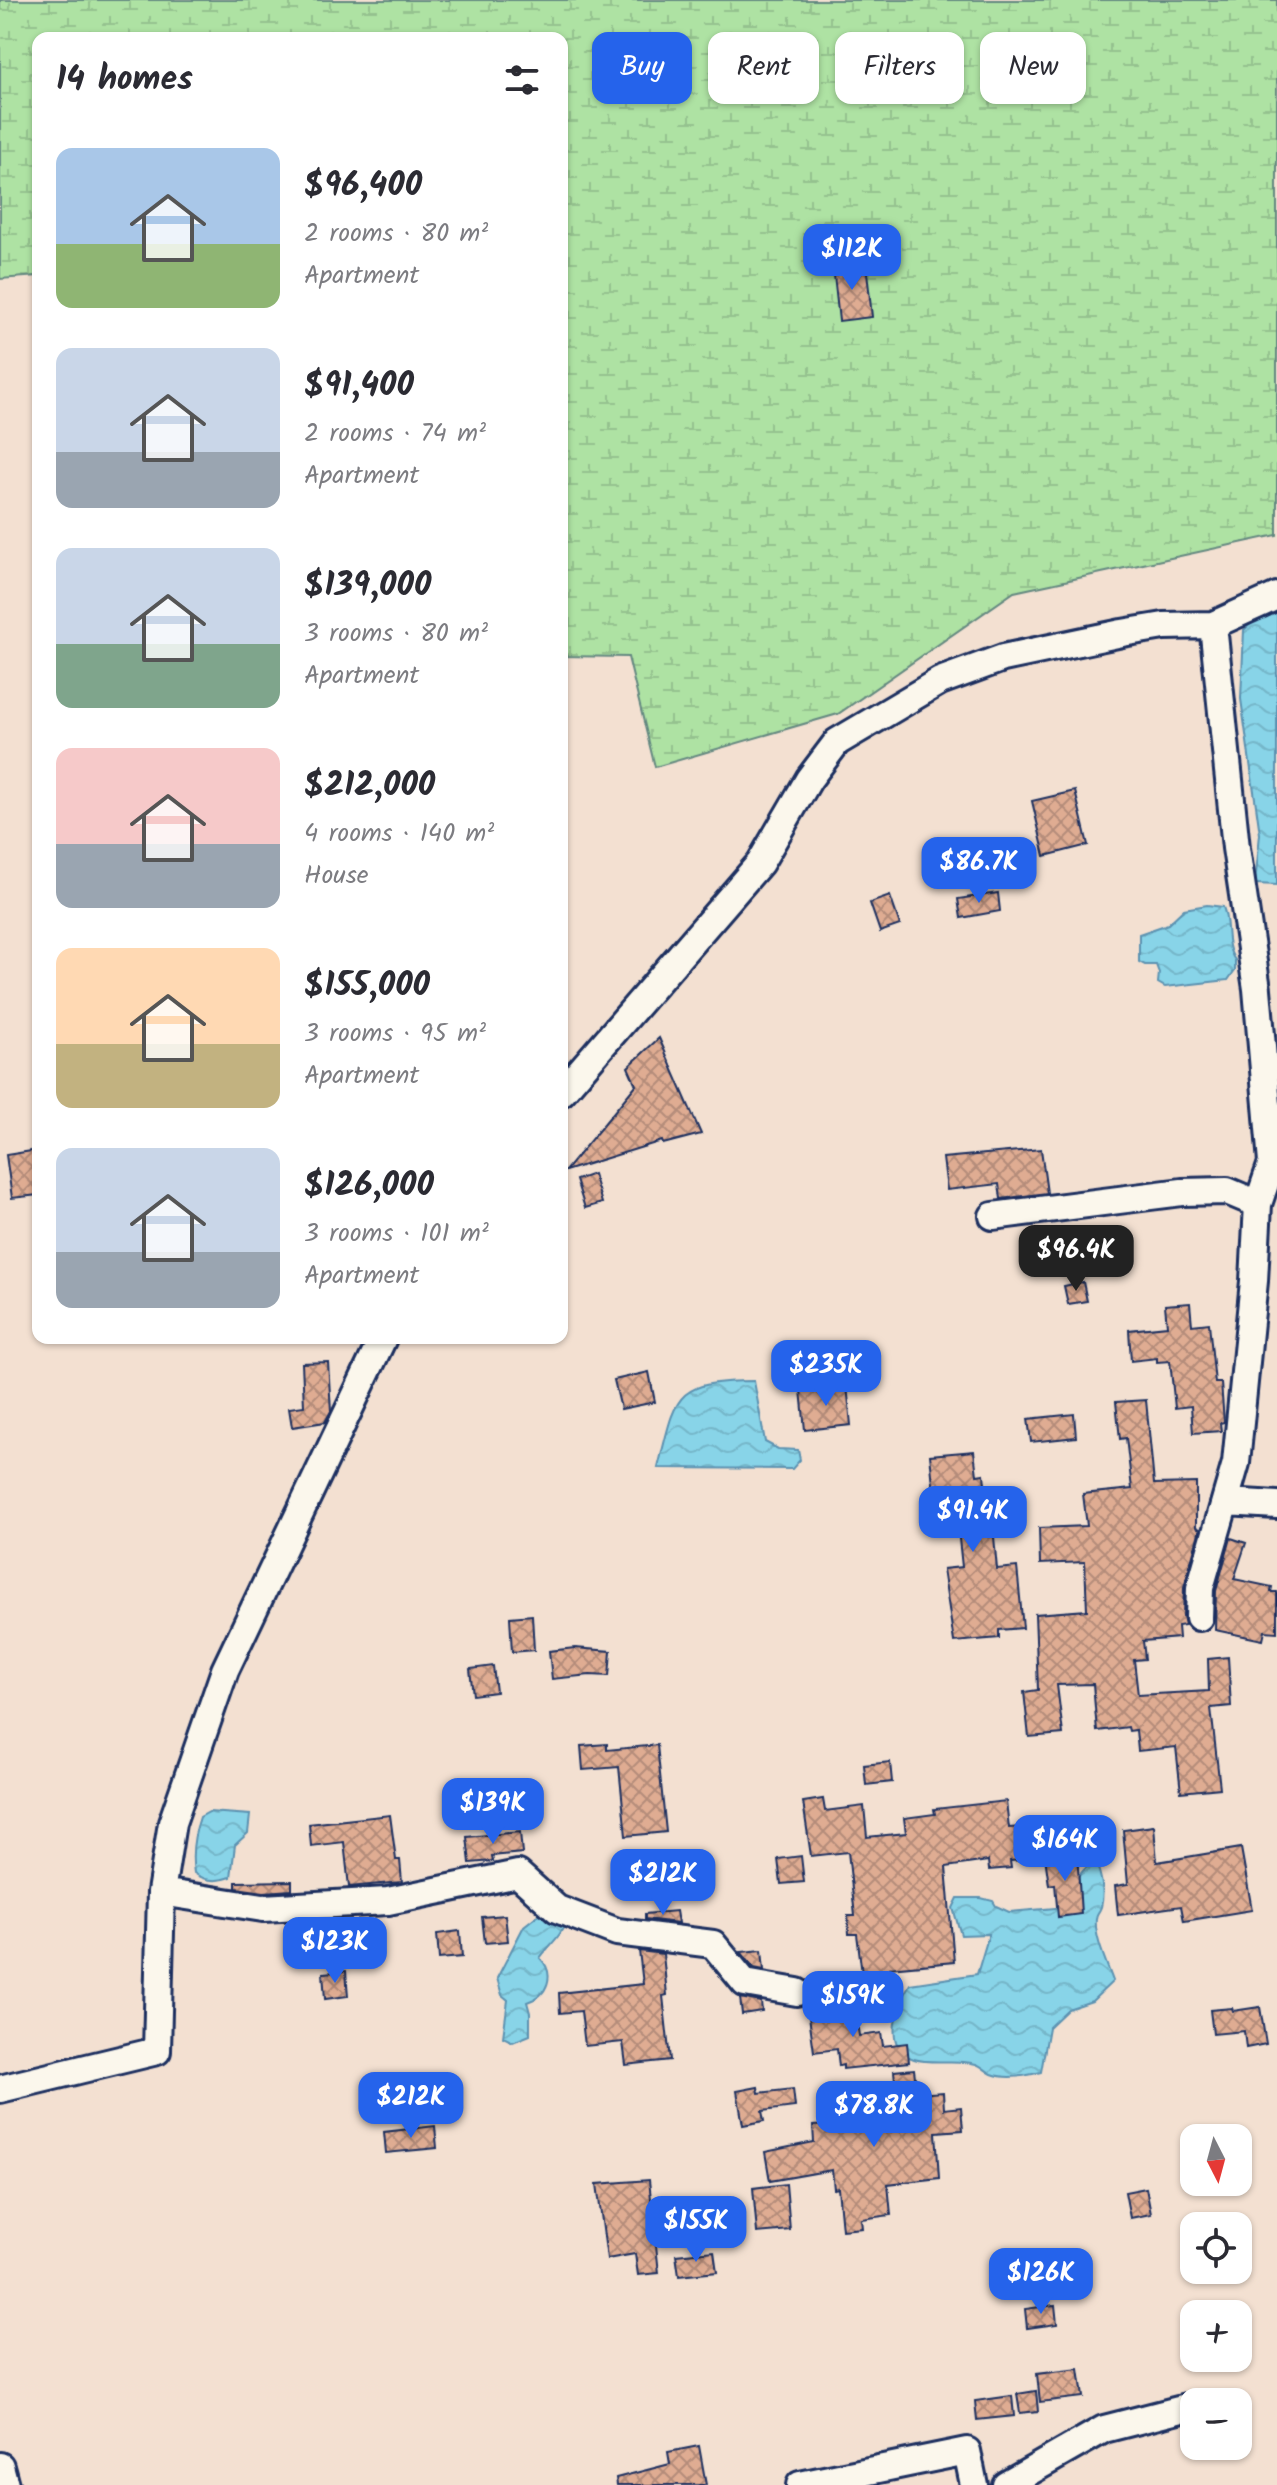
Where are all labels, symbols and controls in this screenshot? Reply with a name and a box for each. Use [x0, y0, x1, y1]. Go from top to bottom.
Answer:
chip: Buy [592, 32, 692, 104]
chip: Rent [708, 32, 819, 104]
chip: Filters [835, 32, 964, 104]
chip: New [980, 32, 1086, 104]
text: 14 homes [56, 53, 193, 107]
icon: filters [500, 58, 544, 102]
text: $96,400 [304, 159, 422, 213]
icon: home [120, 180, 216, 276]
text: 2 rooms · 80 m² [304, 213, 488, 255]
pin: $112K [796, 224, 908, 292]
text: $112K [821, 229, 883, 271]
text: Apartment [304, 255, 419, 297]
text: $91,400 [304, 359, 414, 413]
icon: home [120, 380, 216, 476]
text: 2 rooms · 74 m² [304, 413, 486, 455]
text: Apartment [304, 455, 419, 497]
text: $139,000 [304, 559, 431, 613]
icon: home [120, 580, 216, 676]
text: 3 rooms · 80 m² [304, 613, 488, 655]
text: Apartment [304, 655, 419, 697]
text: $212,000 [304, 759, 435, 813]
icon: home [120, 780, 216, 876]
text: 4 rooms · 140 m² [304, 813, 494, 855]
pin: $86.7K [914, 837, 1044, 905]
text: $86.7K [940, 842, 1018, 884]
text: House [304, 855, 368, 897]
text: $155,000 [304, 959, 430, 1013]
icon: home [120, 980, 216, 1076]
text: 3 rooms · 95 m² [304, 1013, 486, 1055]
text: Apartment [304, 1055, 419, 1097]
text: $126,000 [304, 1159, 434, 1213]
icon: home [120, 1180, 216, 1276]
text: 3 rooms · 101 m² [304, 1213, 489, 1255]
pin: $96.4K [1011, 1225, 1141, 1293]
text: $96.4K [1037, 1230, 1115, 1272]
text: Apartment [304, 1255, 419, 1297]
pin: $235K [770, 1340, 882, 1408]
text: $235K [789, 1345, 863, 1387]
pin: $91.4K [908, 1486, 1038, 1554]
text: $91.4K [937, 1491, 1009, 1533]
pin: $139K [437, 1778, 549, 1846]
text: $139K [460, 1783, 526, 1825]
pin: $164K [1009, 1815, 1121, 1883]
text: $164K [1031, 1820, 1099, 1862]
pin: $212K [607, 1849, 719, 1917]
text: $212K [628, 1854, 698, 1896]
pin: $123K [279, 1917, 391, 1985]
text: $123K [301, 1922, 369, 1964]
pin: $159K [797, 1971, 909, 2039]
text: $159K [820, 1976, 886, 2018]
pin: $212K [355, 2072, 467, 2140]
text: $212K [376, 2077, 446, 2119]
pin: $78.8K [809, 2081, 939, 2149]
text: $78.8K [834, 2086, 914, 2128]
north arrow [1180, 2124, 1252, 2196]
map controls [1180, 2124, 1252, 2460]
pin: $155K [640, 2196, 752, 2264]
text: $155K [663, 2201, 729, 2243]
button: locate [1180, 2212, 1252, 2284]
pin: $126K [985, 2248, 1097, 2316]
text: $126K [1007, 2253, 1075, 2295]
button: + [1180, 2300, 1252, 2372]
button: − [1180, 2388, 1252, 2460]

